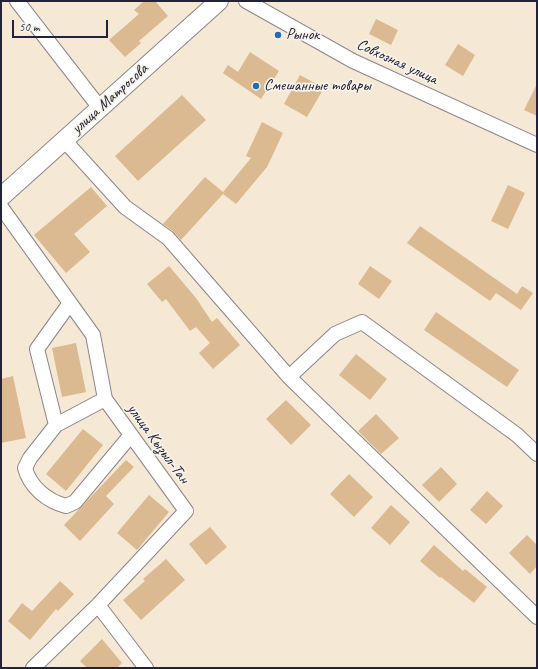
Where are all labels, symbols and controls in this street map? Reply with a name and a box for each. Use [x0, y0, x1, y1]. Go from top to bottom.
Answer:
scale bar [14, 12, 110, 38]
text: 50 m [19, 19, 39, 35]
place label: Рынок [286, 25, 319, 45]
marker: Рынок [273, 30, 283, 40]
street label: Совхозная улица [353, 35, 441, 89]
street label: улица Матросова [68, 60, 152, 138]
place label: Смешанные товары [264, 76, 371, 96]
marker: Смешанные товары [251, 81, 261, 91]
street label: улица Кызыл-Тан [123, 400, 193, 488]

